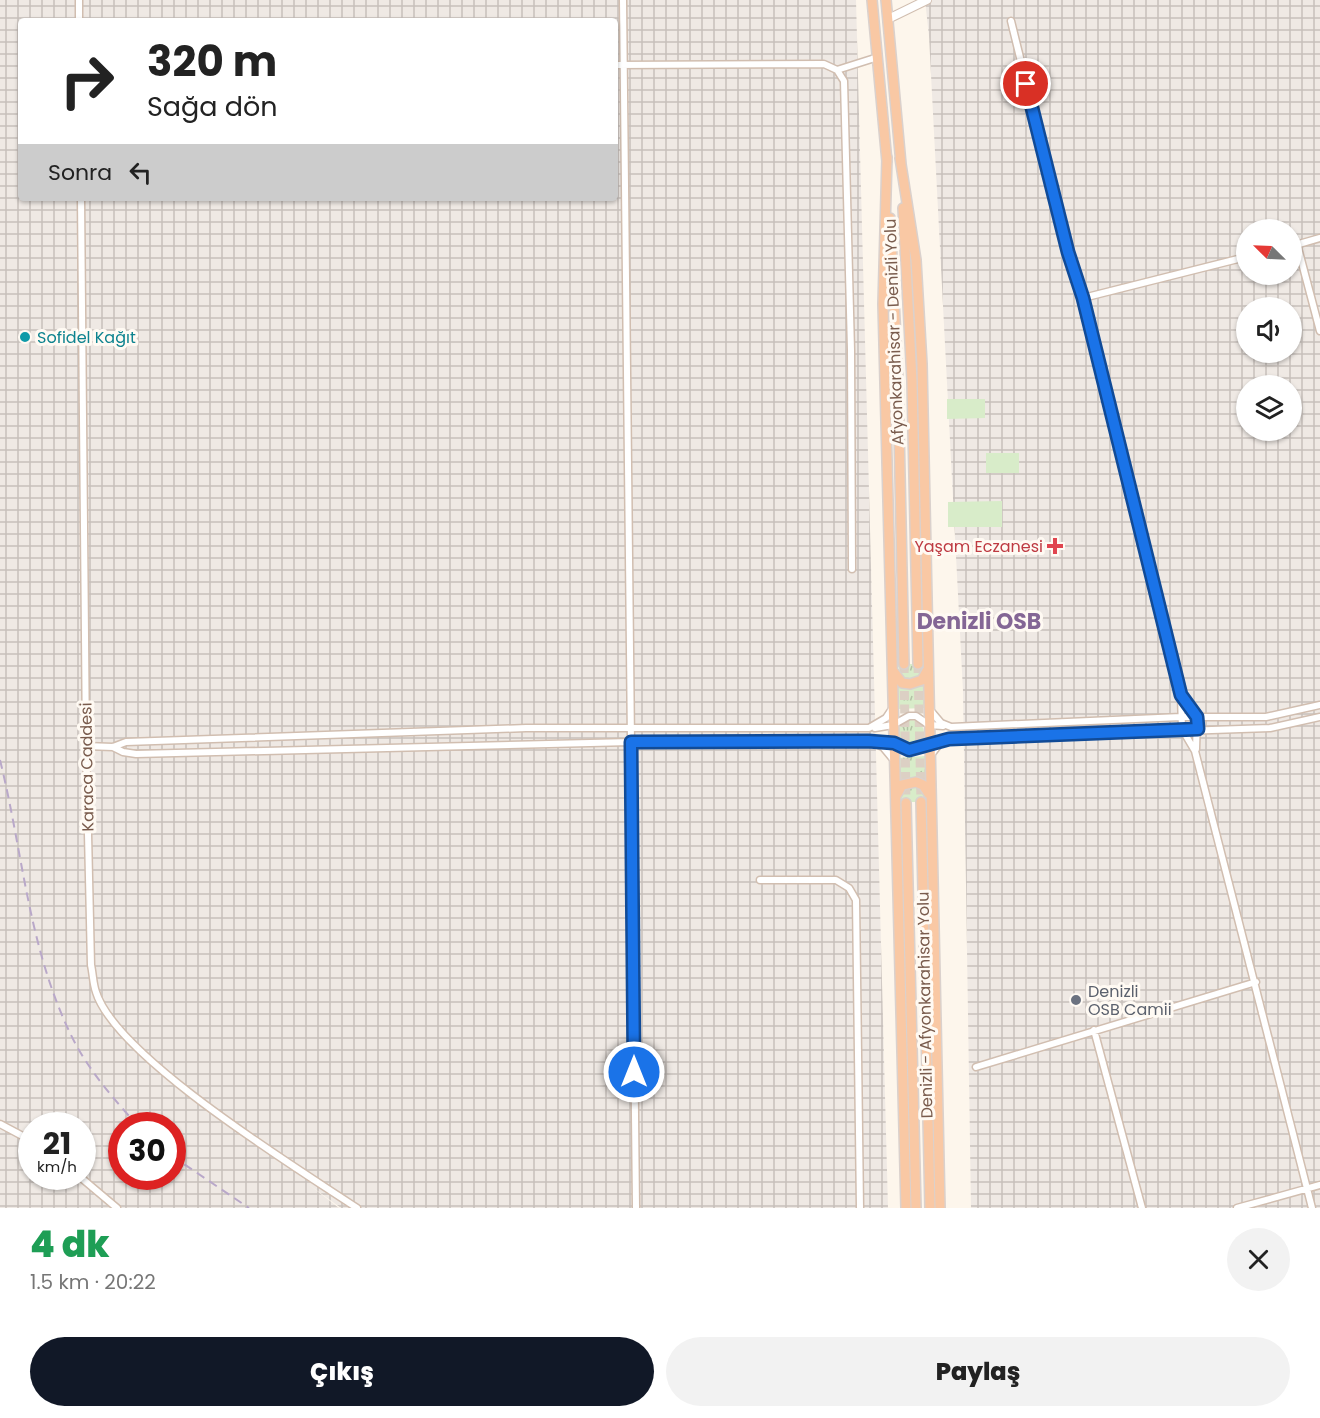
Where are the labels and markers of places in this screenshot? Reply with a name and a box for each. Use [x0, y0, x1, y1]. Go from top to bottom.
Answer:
pin [1000, 58, 1051, 109]
place label: Sofidel Kağıt [37, 326, 136, 349]
marker: Sofidel Kağıt [18, 330, 32, 344]
place label: Yaşam Eczanesi [914, 535, 1043, 558]
marker: Yaşam Eczanesi [1048, 539, 1062, 553]
place label: Denizli OSB Camii [1088, 980, 1172, 1021]
marker: Denizli OSB Camii [1069, 993, 1083, 1007]

